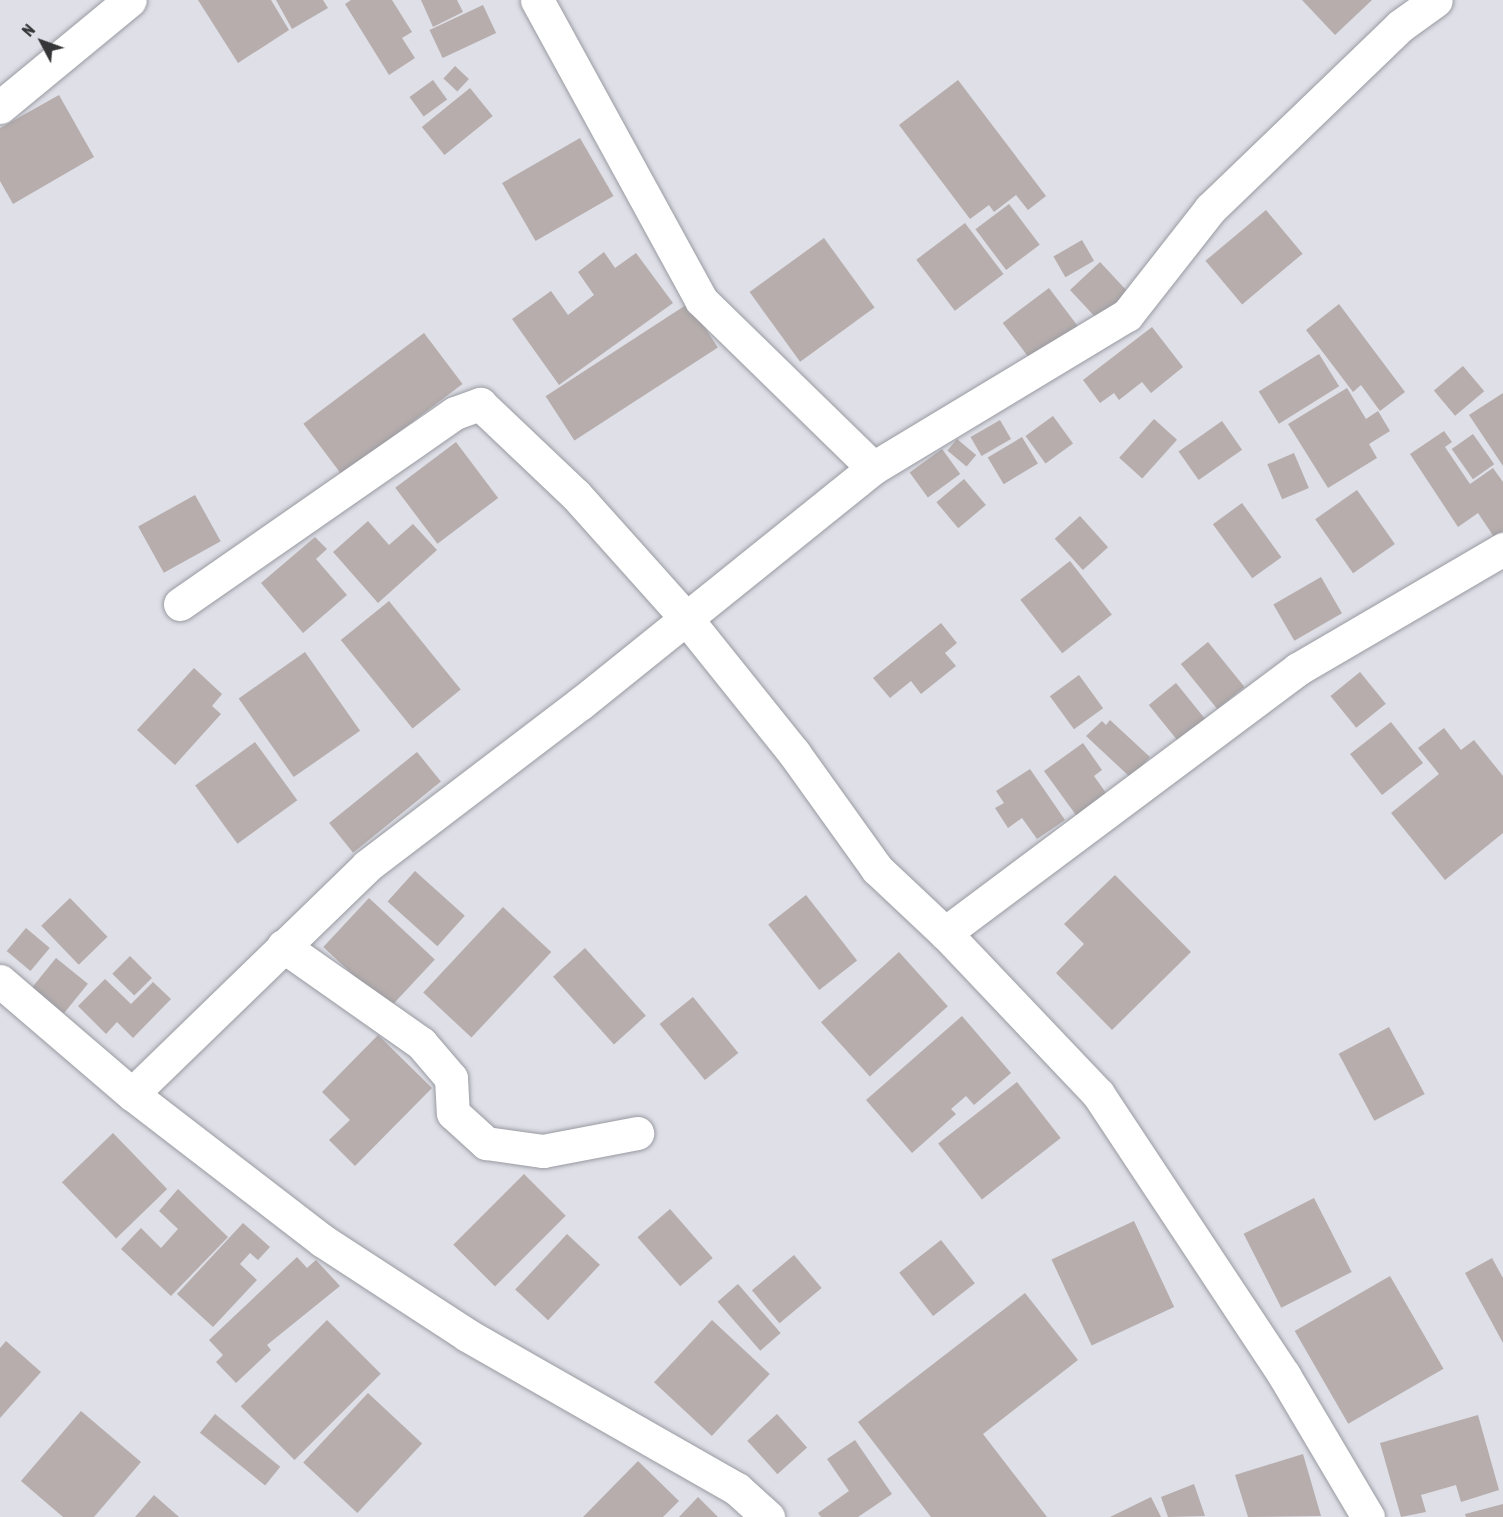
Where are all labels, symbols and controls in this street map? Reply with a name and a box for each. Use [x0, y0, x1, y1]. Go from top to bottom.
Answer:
north arrow [12, 12, 72, 72]
text: N [19, 21, 38, 40]

